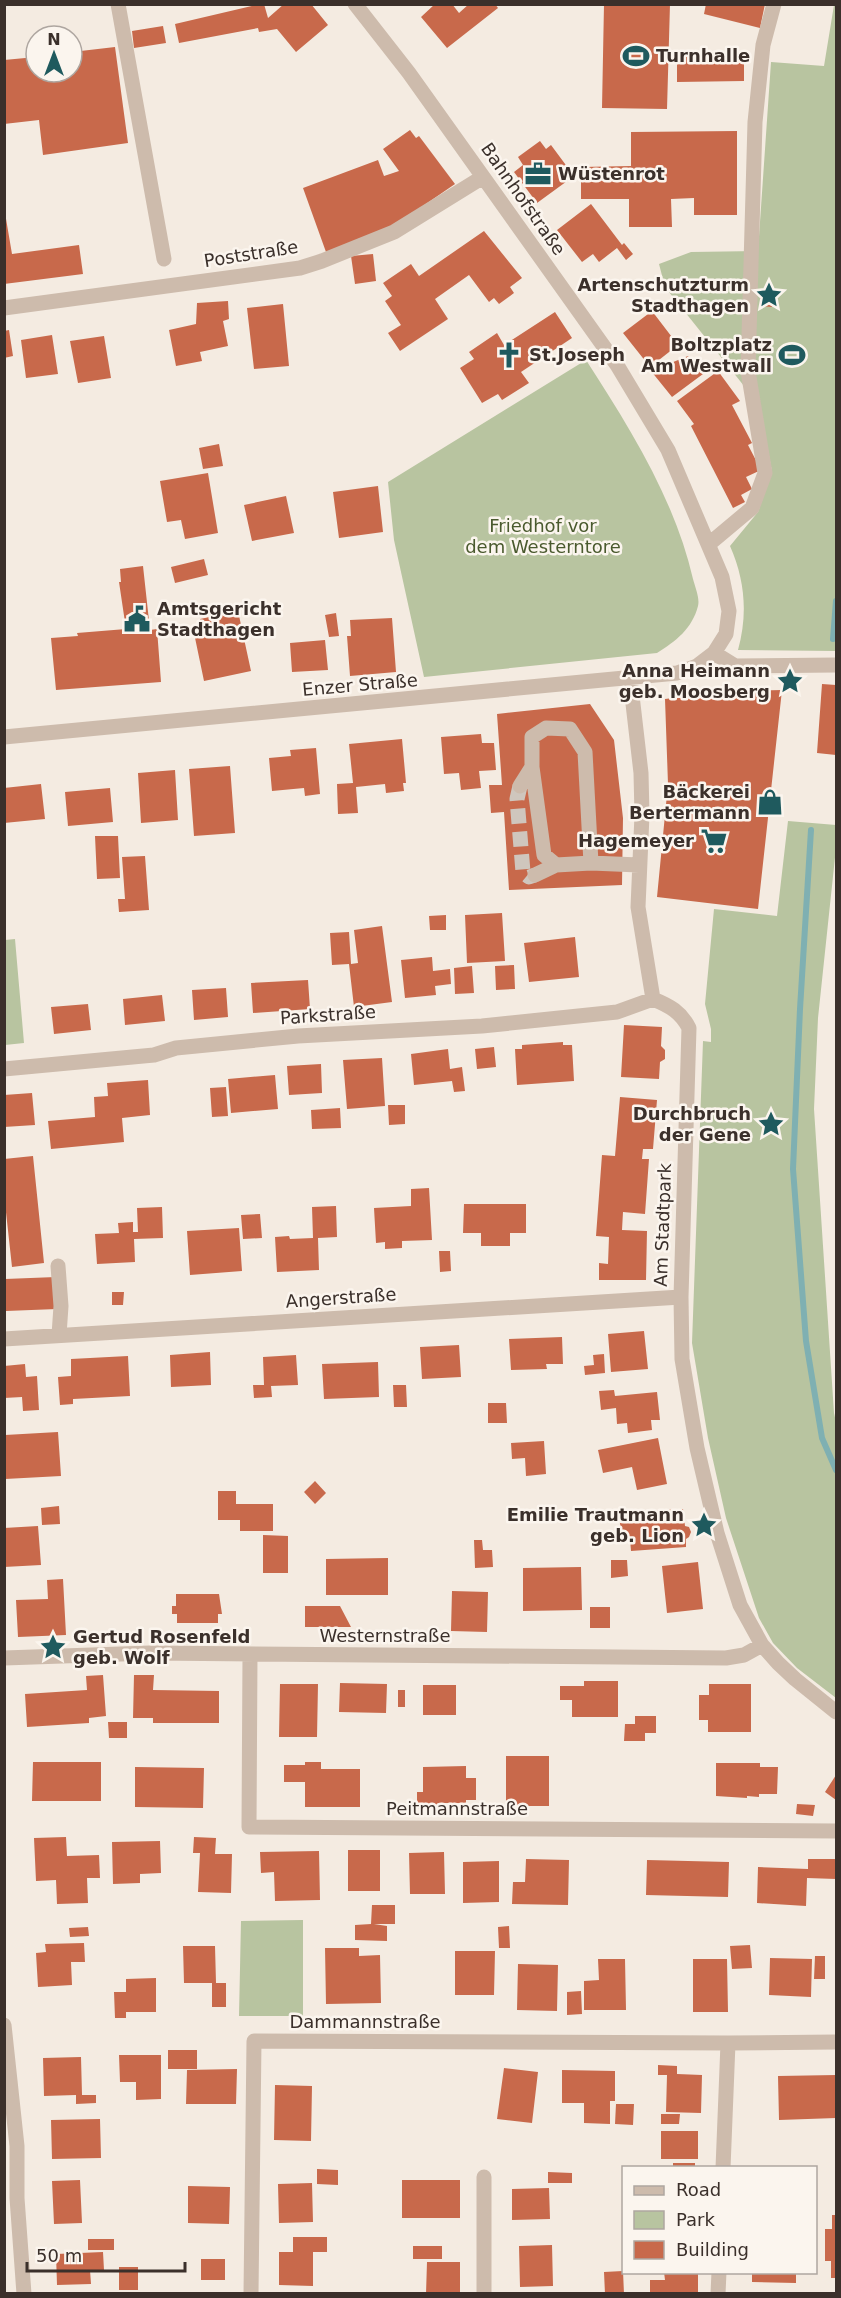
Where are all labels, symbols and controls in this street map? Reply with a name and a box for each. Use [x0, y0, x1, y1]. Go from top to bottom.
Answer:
north arrow [24, 24, 84, 84]
text: N [47, 30, 61, 49]
sports icon: Turnhalle [621, 41, 651, 71]
place label: Turnhalle [656, 45, 750, 66]
street label: Bahnhofstraße [477, 139, 570, 259]
office icon: Wüstenrot [523, 159, 553, 189]
place label: Wüstenrot [558, 163, 665, 184]
street label: Poststraße [202, 236, 299, 271]
place label: Artenschutzturm Stadthagen [577, 274, 749, 316]
place icon: Artenschutzturm Stadthagen [754, 280, 784, 310]
place label: Boltzplatz Am Westwall [641, 334, 772, 376]
church icon: St.Joseph [494, 340, 524, 370]
sports icon: Boltzplatz Am Westwall [777, 340, 807, 370]
place label: St.Joseph [529, 344, 625, 365]
park label: Friedhof vor dem Westerntore [465, 515, 621, 557]
place label: Amtsgericht Stadthagen [157, 598, 282, 640]
public building icon: Amtsgericht Stadthagen [122, 604, 152, 634]
place label: Anna Heimann geb. Moosberg [619, 660, 770, 702]
place icon: Anna Heimann geb. Moosberg [775, 666, 805, 696]
street label: Enzer Straße [301, 669, 419, 700]
place label: Bäckerei Bertermann [629, 781, 750, 823]
shop icon: Bäckerei Bertermann [755, 787, 785, 817]
supermarket icon: Hagemeyer [699, 826, 729, 856]
place label: Hagemeyer [578, 830, 694, 851]
street label: Parkstraße [279, 1001, 377, 1028]
place label: Durchbruch der Gene [633, 1103, 751, 1145]
place icon: Durchbruch der Gene [756, 1109, 786, 1139]
street label: Am Stadtpark [650, 1162, 675, 1287]
street label: Angerstraße [285, 1283, 397, 1312]
place label: Emilie Trautmann geb. Lion [507, 1504, 684, 1546]
place icon: Emilie Trautmann geb. Lion [689, 1510, 719, 1540]
street label: Westernstraße [319, 1625, 451, 1646]
place label: Gertud Rosenfeld geb. Wolf [73, 1626, 251, 1668]
place icon: Gertud Rosenfeld geb. Wolf [38, 1632, 68, 1662]
street label: Peitmannstraße [386, 1798, 528, 1819]
street label: Dammannstraße [289, 2011, 441, 2032]
legend [622, 2166, 817, 2274]
text: Road [676, 2179, 721, 2200]
text: Park [676, 2209, 715, 2230]
scale bar [27, 2235, 184, 2273]
text: Building [676, 2239, 749, 2260]
text: 50 m [36, 2245, 82, 2266]

